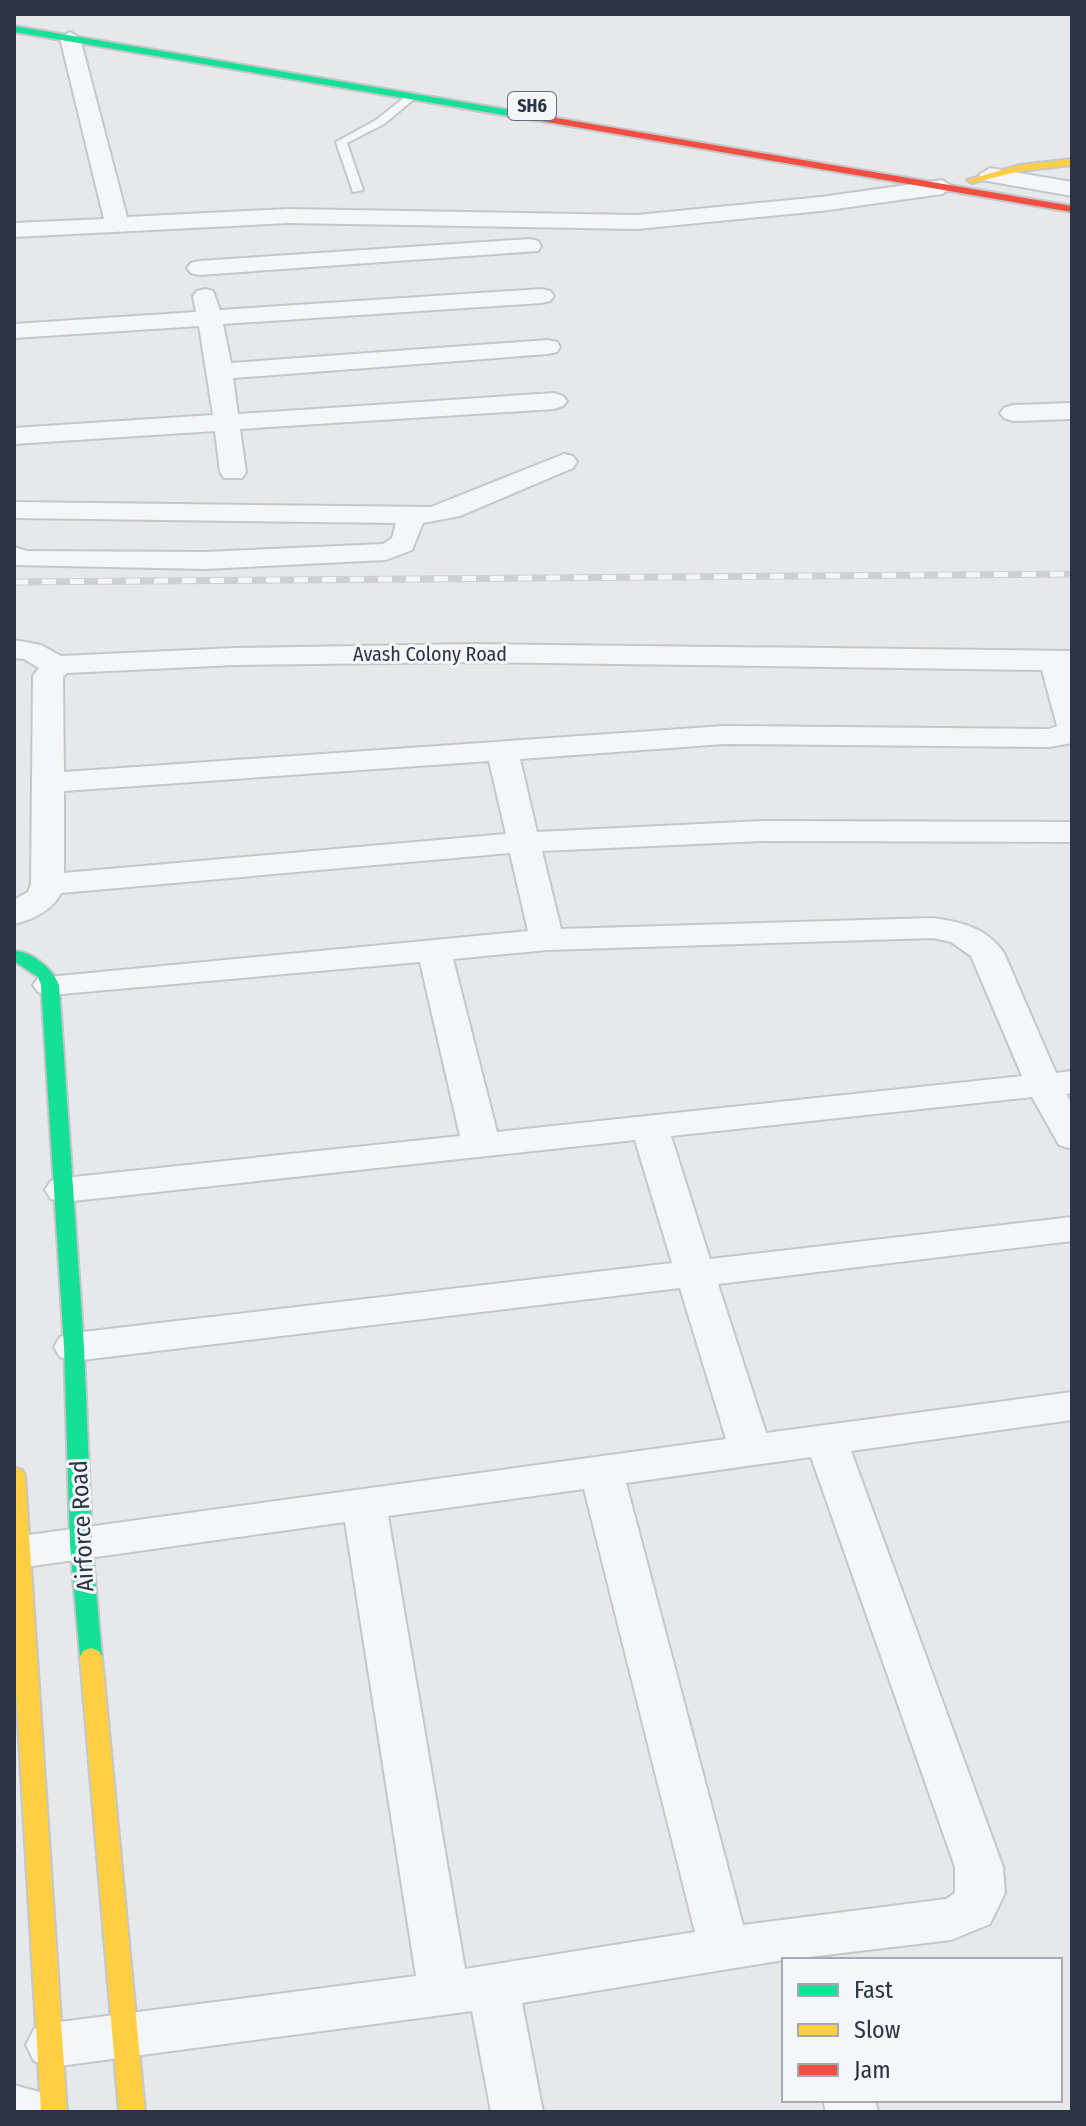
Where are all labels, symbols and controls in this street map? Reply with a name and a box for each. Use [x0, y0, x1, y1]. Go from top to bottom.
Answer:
road number: SH6 [508, 92, 556, 120]
street label: Avash Colony Road [353, 642, 507, 666]
street label: Airforce Road [65, 1460, 99, 1592]
legend [782, 1958, 1062, 2102]
text: Fast [854, 1976, 893, 2004]
text: Slow [854, 2016, 901, 2044]
text: Jam [854, 2056, 891, 2084]

